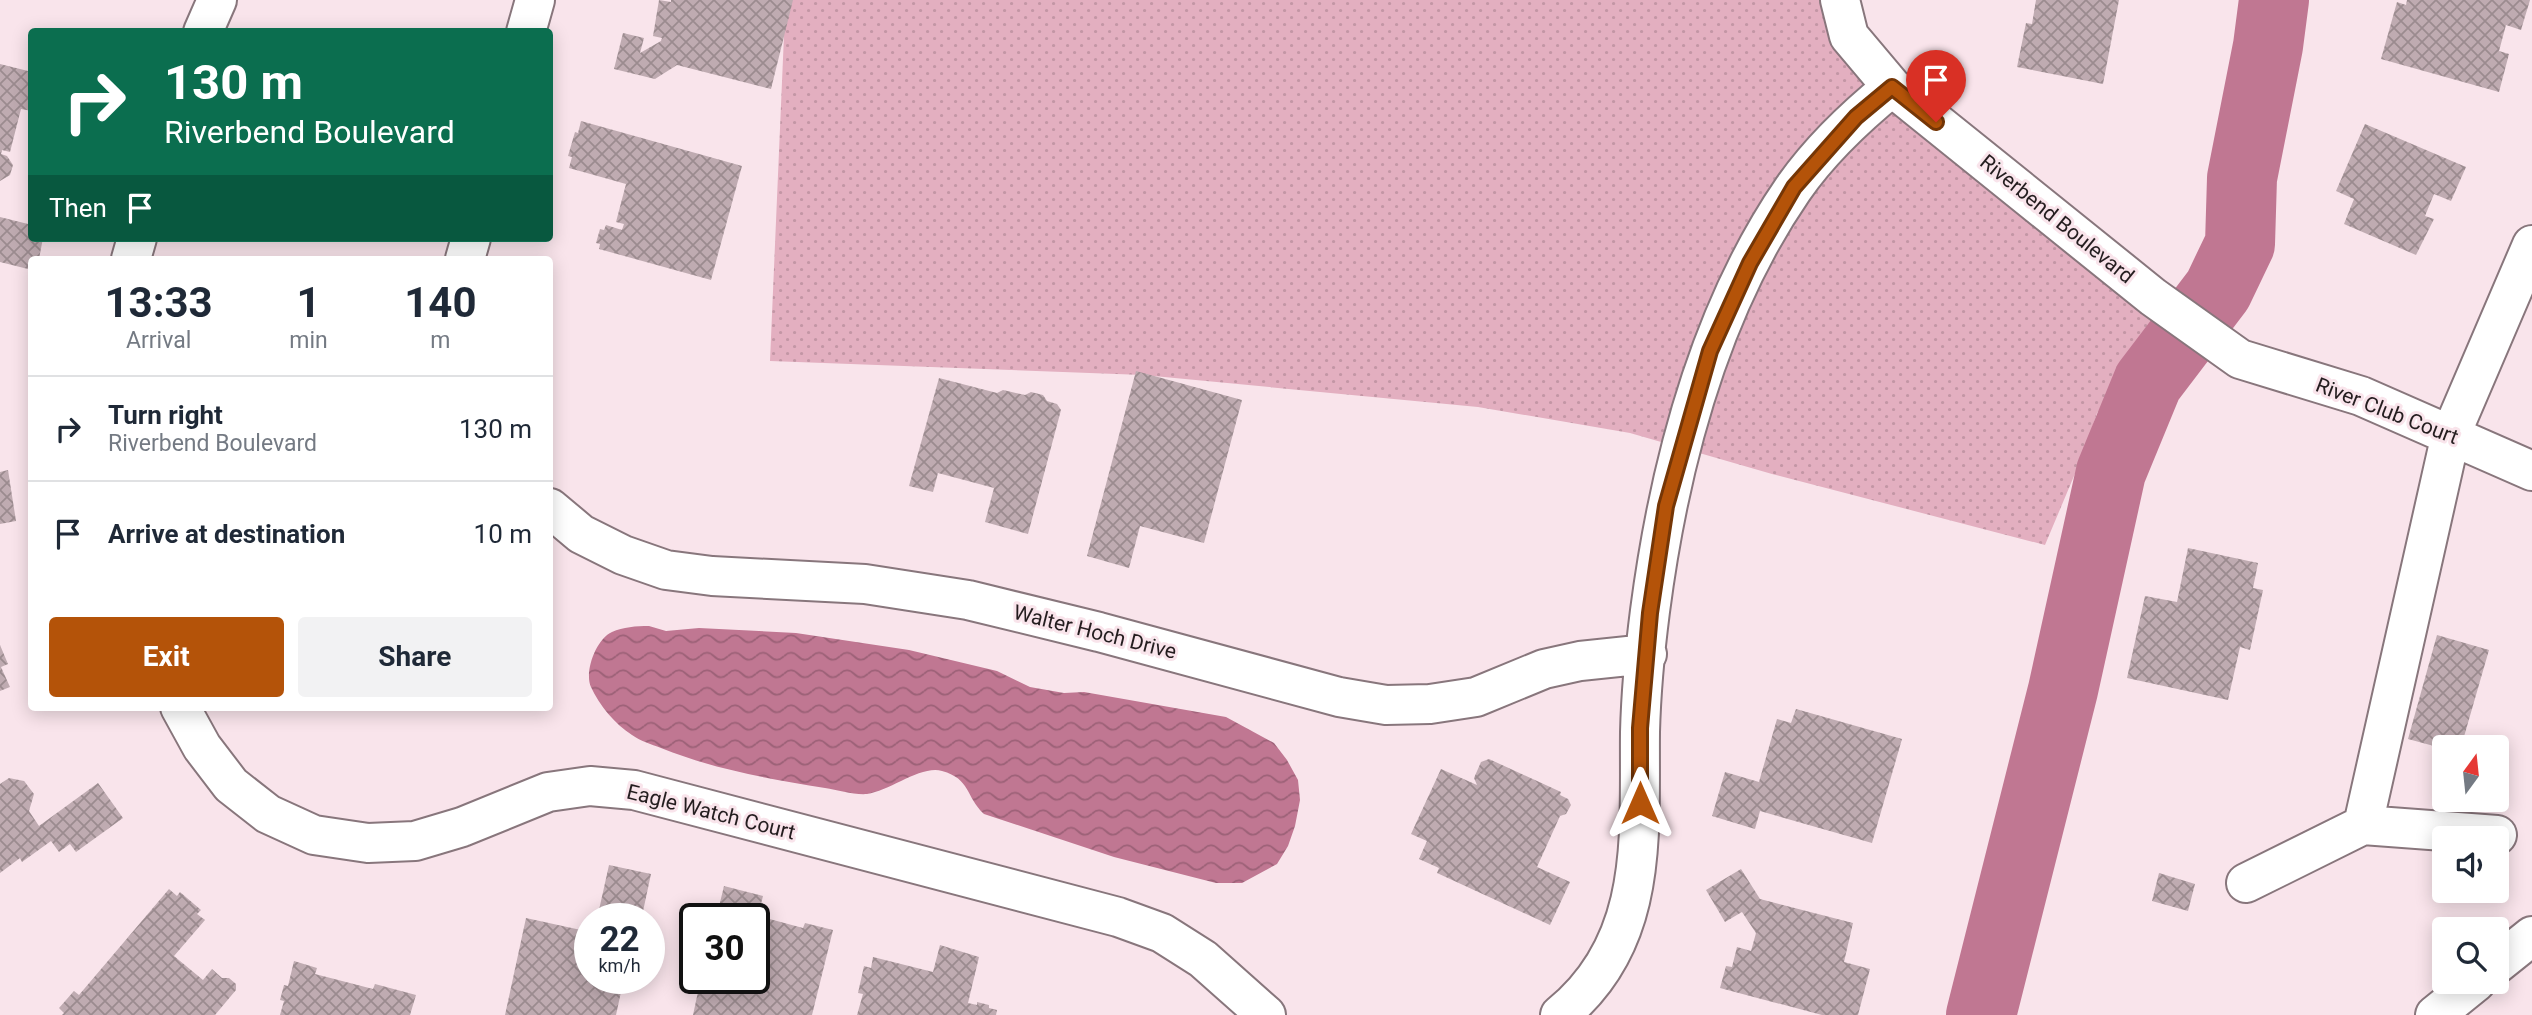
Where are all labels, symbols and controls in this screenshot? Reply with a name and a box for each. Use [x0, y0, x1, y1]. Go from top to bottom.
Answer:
pin [1906, 50, 1966, 122]
text: 130 m [164, 54, 303, 111]
icon: right [49, 56, 140, 147]
icon: arrive [1917, 61, 1955, 99]
text: Riverbend Boulevard [164, 113, 455, 151]
street label: Riverbend Boulevard [1975, 150, 2139, 288]
icon: arrive [121, 189, 159, 227]
text: Then [49, 193, 107, 223]
text: 13:33 [105, 278, 213, 327]
text: 1 [296, 278, 321, 327]
text: 140 [404, 278, 477, 327]
text: Arrival [126, 327, 191, 354]
text: min [289, 327, 328, 354]
text: m [430, 327, 450, 354]
street label: River Club Court [2312, 373, 2462, 449]
text: Turn right [108, 400, 223, 430]
icon: right [49, 410, 87, 448]
text: 130 m [459, 414, 532, 444]
text: Riverbend Boulevard [108, 430, 317, 457]
icon: arrive [49, 515, 87, 553]
text: Arrive at destination [108, 519, 345, 549]
text: 10 m [474, 519, 532, 549]
street label: Walter Hoch Drive [1011, 600, 1179, 664]
button: Exit [49, 617, 284, 697]
button: Share [298, 617, 532, 697]
north arrow [2432, 735, 2510, 812]
map controls [2432, 735, 2509, 994]
position arrow [1603, 766, 1677, 840]
street label: Eagle Watch Court [624, 779, 798, 845]
button: sound [2432, 826, 2509, 903]
speed limit sign: 30 [679, 903, 770, 994]
button: search [2432, 917, 2509, 994]
text: 22 [599, 919, 640, 960]
text: km/h [598, 955, 641, 976]

